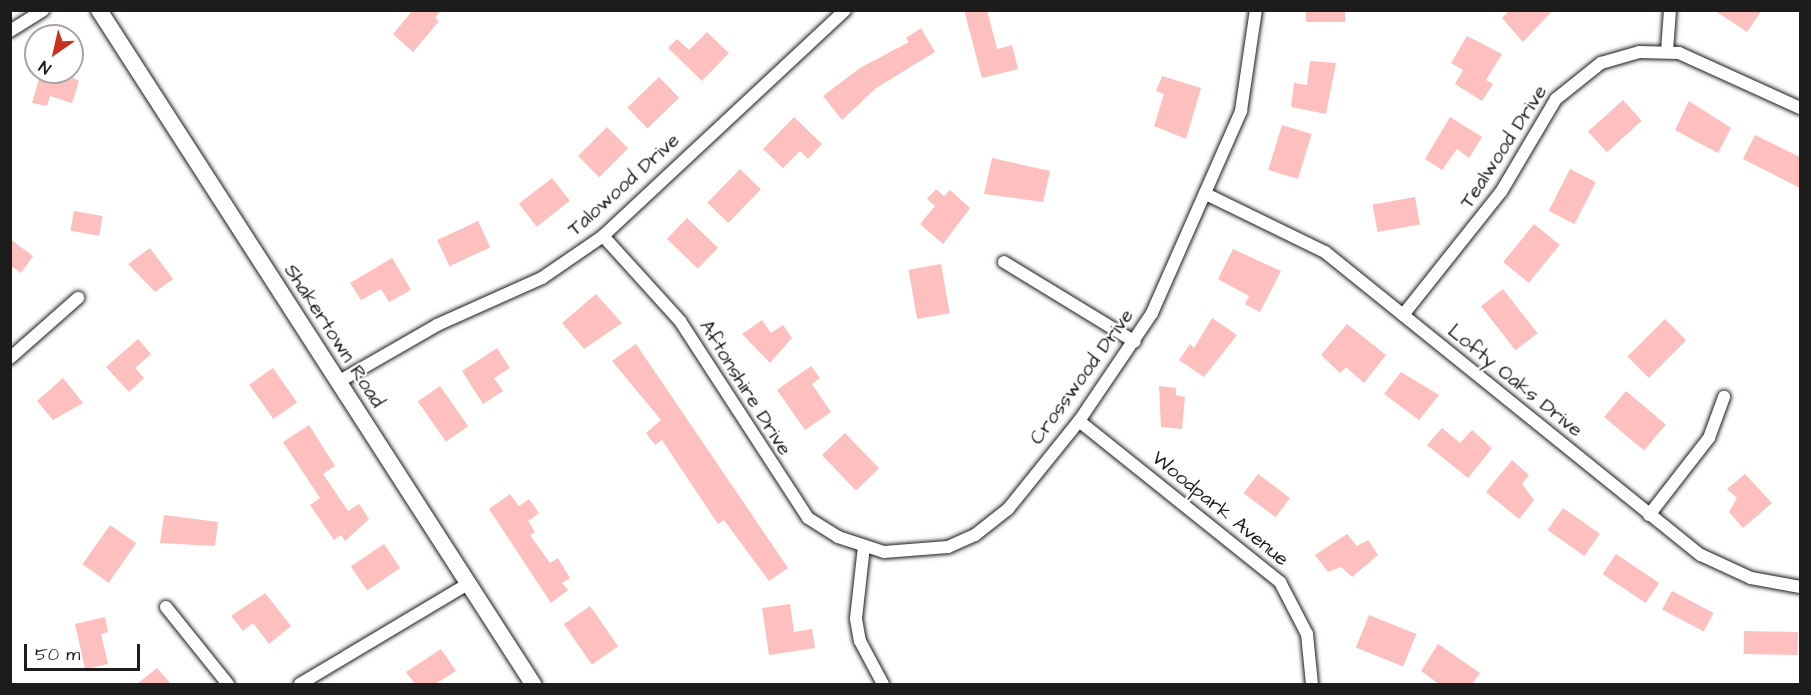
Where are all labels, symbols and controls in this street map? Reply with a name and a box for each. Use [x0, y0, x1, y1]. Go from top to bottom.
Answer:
north arrow [24, 24, 84, 84]
text: N [35, 55, 55, 79]
street label: Tealwood Drive [1455, 81, 1553, 213]
street label: Talowood Drive [563, 129, 685, 241]
street label: Shakertown Road [279, 260, 389, 412]
street label: Crosswood Drive [1025, 305, 1139, 449]
street label: Aftonshire Drive [694, 316, 796, 460]
street label: Lofty Oaks Drive [1443, 319, 1587, 443]
street label: Woodpark Avenue [1147, 446, 1293, 572]
scale bar [27, 632, 142, 670]
text: 50 m [35, 642, 80, 667]

